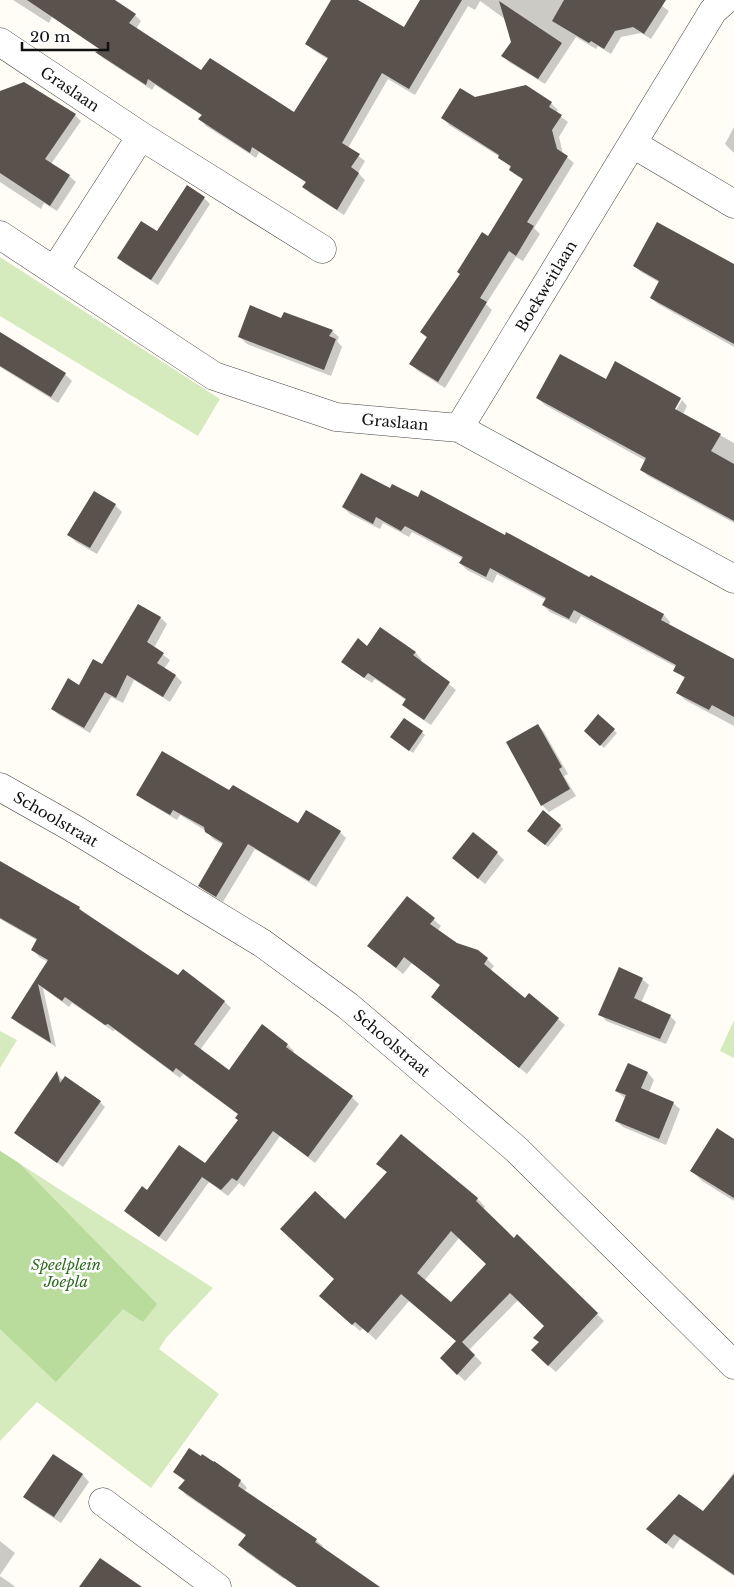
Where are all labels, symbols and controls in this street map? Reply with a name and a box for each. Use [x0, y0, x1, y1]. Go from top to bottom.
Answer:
scale bar [22, 20, 109, 52]
text: 20 m [30, 27, 70, 46]
street label: Graslaan [37, 62, 103, 116]
street label: Boekweitlaan [511, 237, 581, 335]
street label: Graslaan [361, 410, 429, 434]
street label: Schoolstraat [10, 787, 102, 851]
street label: Schoolstraat [350, 1005, 435, 1081]
park label: Speelplein Joepla [31, 1255, 101, 1291]

